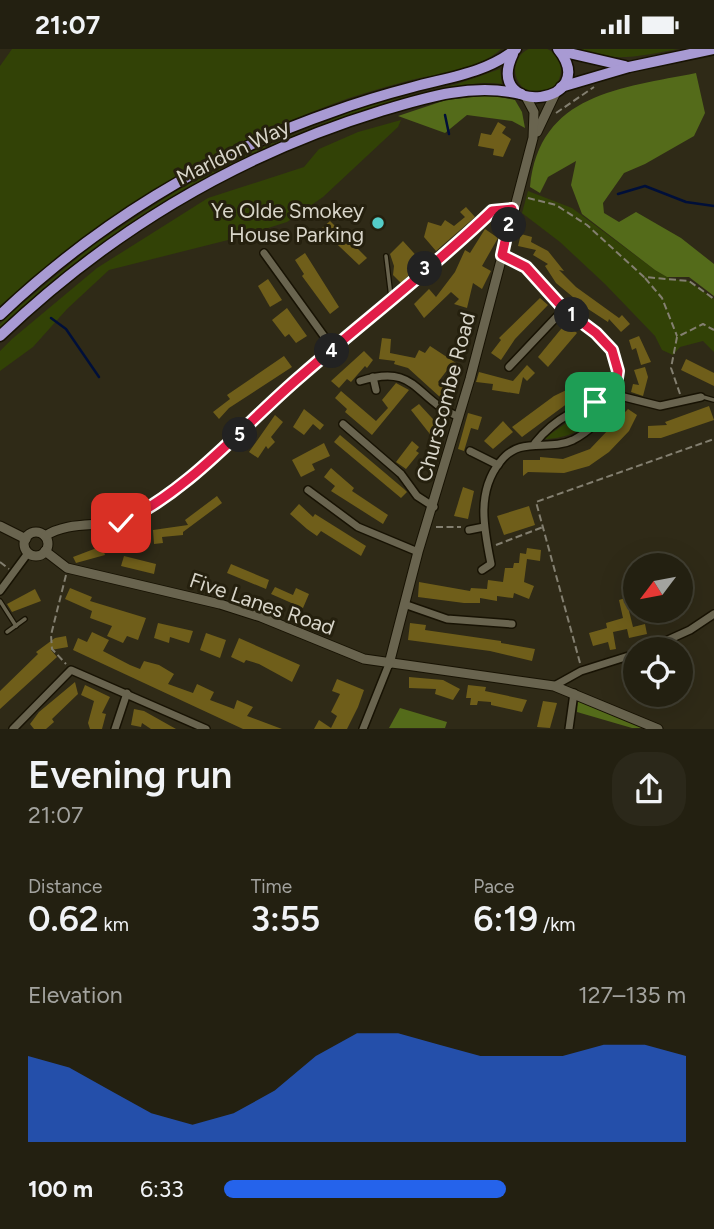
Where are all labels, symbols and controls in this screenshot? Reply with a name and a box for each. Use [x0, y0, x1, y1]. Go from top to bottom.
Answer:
text: 21:07 [35, 9, 100, 41]
street label: Marldon Way [172, 113, 293, 190]
place label: Ye Olde Smokey House Parking [211, 198, 364, 247]
pin: 2 [491, 207, 526, 243]
text: 2 [503, 213, 514, 236]
marker: Ye Olde Smokey House Parking [370, 215, 386, 231]
pin: 3 [408, 251, 442, 287]
text: 3 [419, 257, 430, 280]
pin: 1 [554, 297, 590, 333]
text: 1 [567, 303, 576, 326]
street label: Churscombe Road [411, 310, 480, 484]
pin: 4 [314, 333, 350, 369]
text: 4 [325, 339, 338, 362]
pin [565, 372, 625, 432]
icon: arrive [576, 383, 614, 421]
pin: 5 [222, 417, 258, 453]
text: 5 [234, 423, 245, 446]
pin [91, 493, 151, 553]
icon: check [102, 504, 140, 542]
north arrow [623, 553, 693, 623]
map controls [623, 553, 693, 707]
street label: Five Lanes Road [186, 567, 338, 640]
button: locate [623, 637, 693, 707]
text: Evening run [28, 752, 232, 798]
button: share [612, 752, 686, 826]
text: 21:07 [28, 801, 83, 829]
text: Distance [28, 875, 102, 898]
text: Time [251, 875, 292, 898]
text: Pace [473, 875, 514, 898]
text: 0.62 [28, 898, 99, 940]
text: 3:55 [251, 898, 320, 940]
text: 6:19 [473, 898, 538, 940]
text: km [99, 913, 129, 936]
text: /km [538, 913, 576, 936]
text: Elevation [28, 981, 123, 1009]
text: 127–135 m [578, 981, 686, 1009]
text: 100 m [28, 1175, 93, 1203]
text: 6:33 [140, 1175, 184, 1203]

